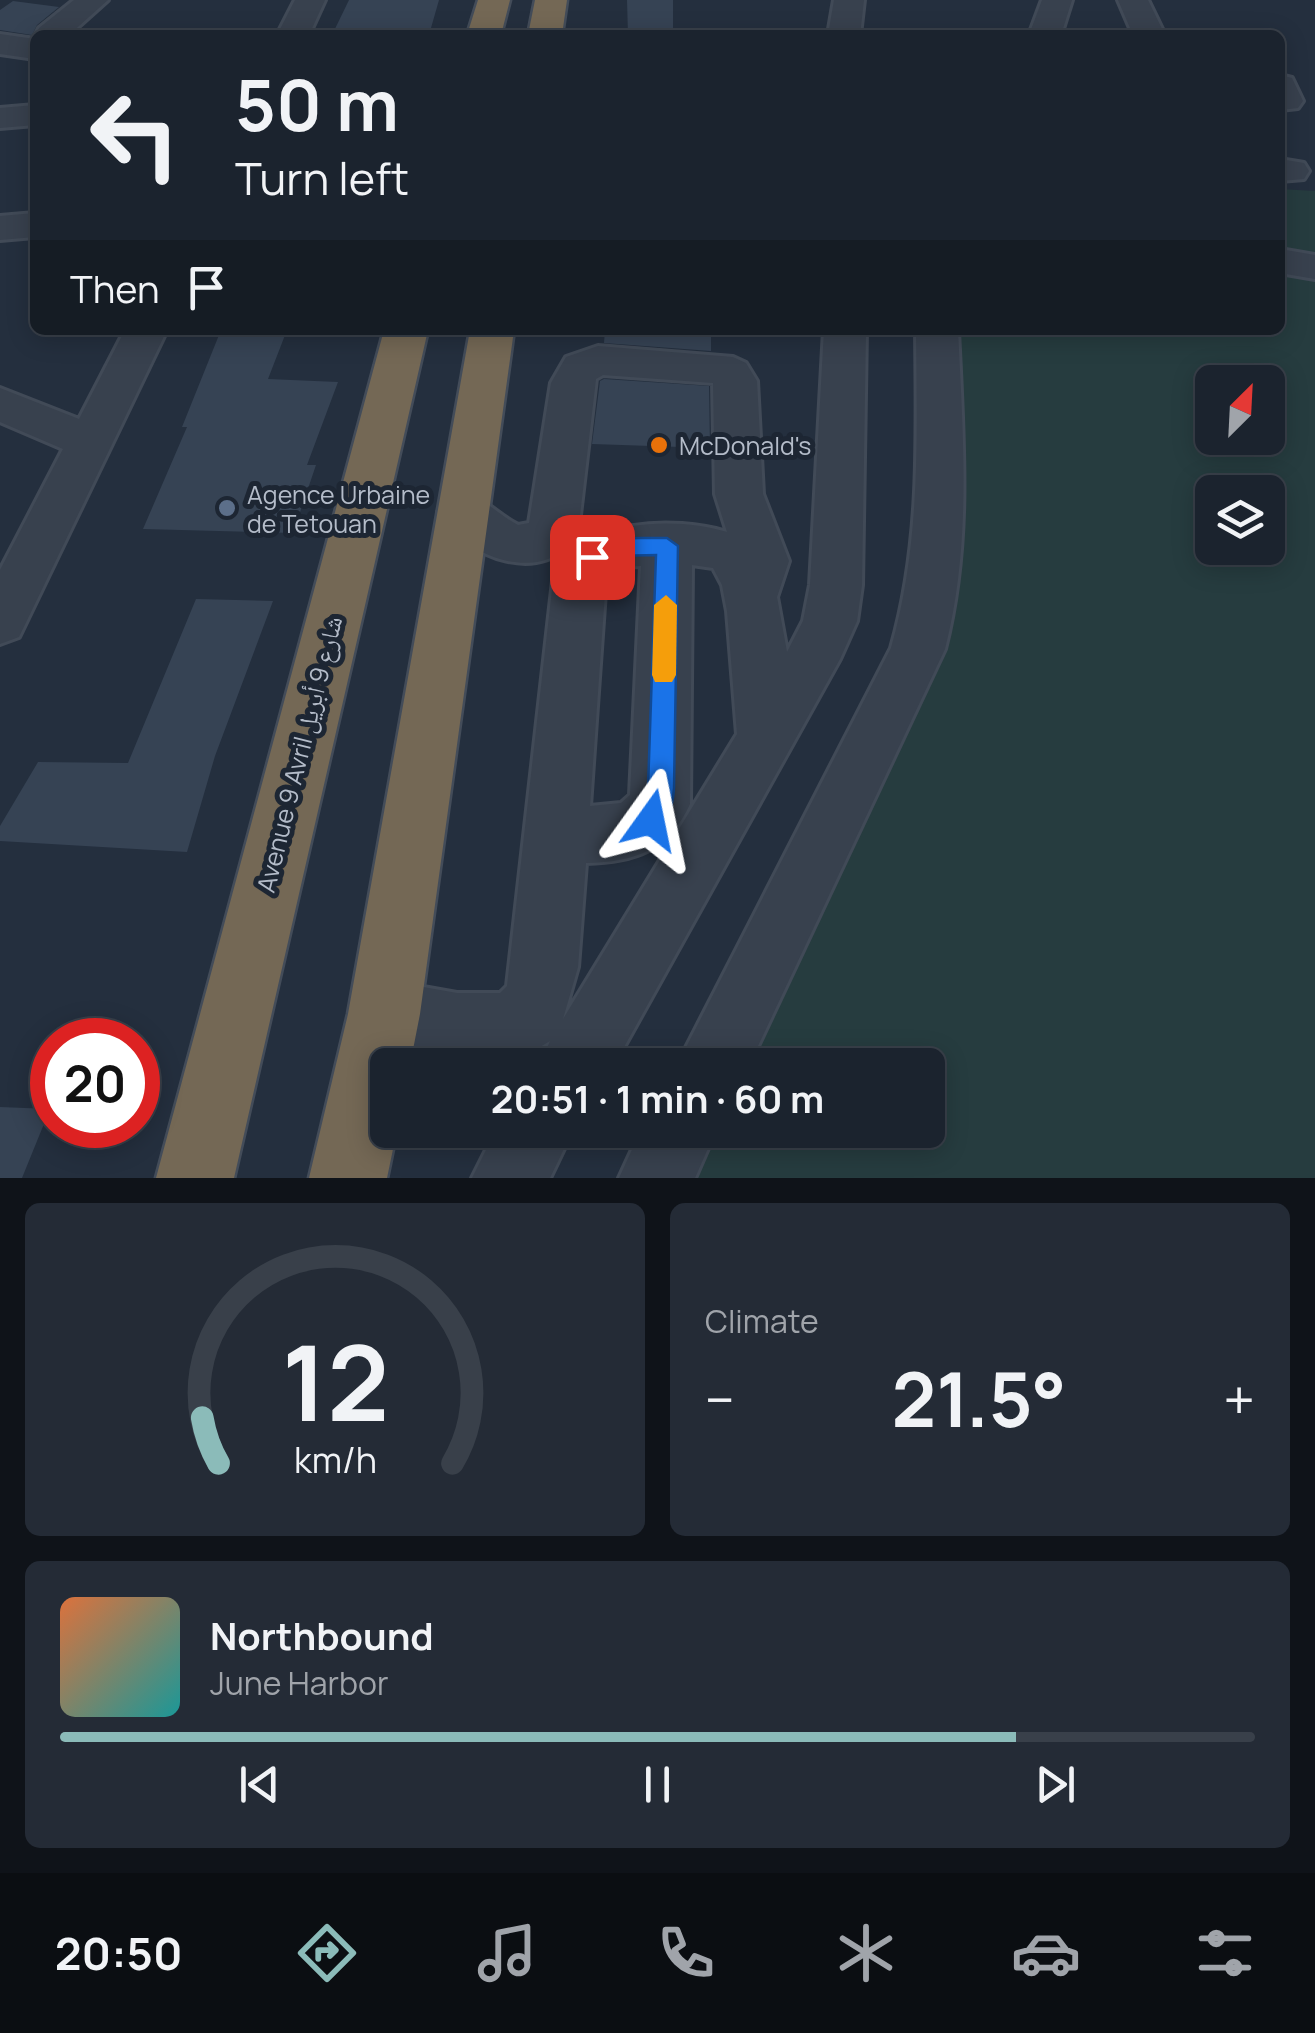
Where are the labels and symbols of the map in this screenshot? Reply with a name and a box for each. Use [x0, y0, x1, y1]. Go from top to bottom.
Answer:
north arrow [1195, 365, 1285, 455]
place label: McDonald's [679, 428, 811, 463]
marker: McDonald's [648, 434, 670, 456]
place label: Agence Urbaine de Tetouan [247, 477, 430, 541]
marker: Agence Urbaine de Tetouan [216, 497, 238, 519]
pin [550, 515, 635, 600]
street label: Avenue 9 Avril شارع 9 أبريل [248, 612, 350, 896]
position arrow [599, 768, 703, 872]
speed limit sign: 20 [30, 1018, 160, 1148]

